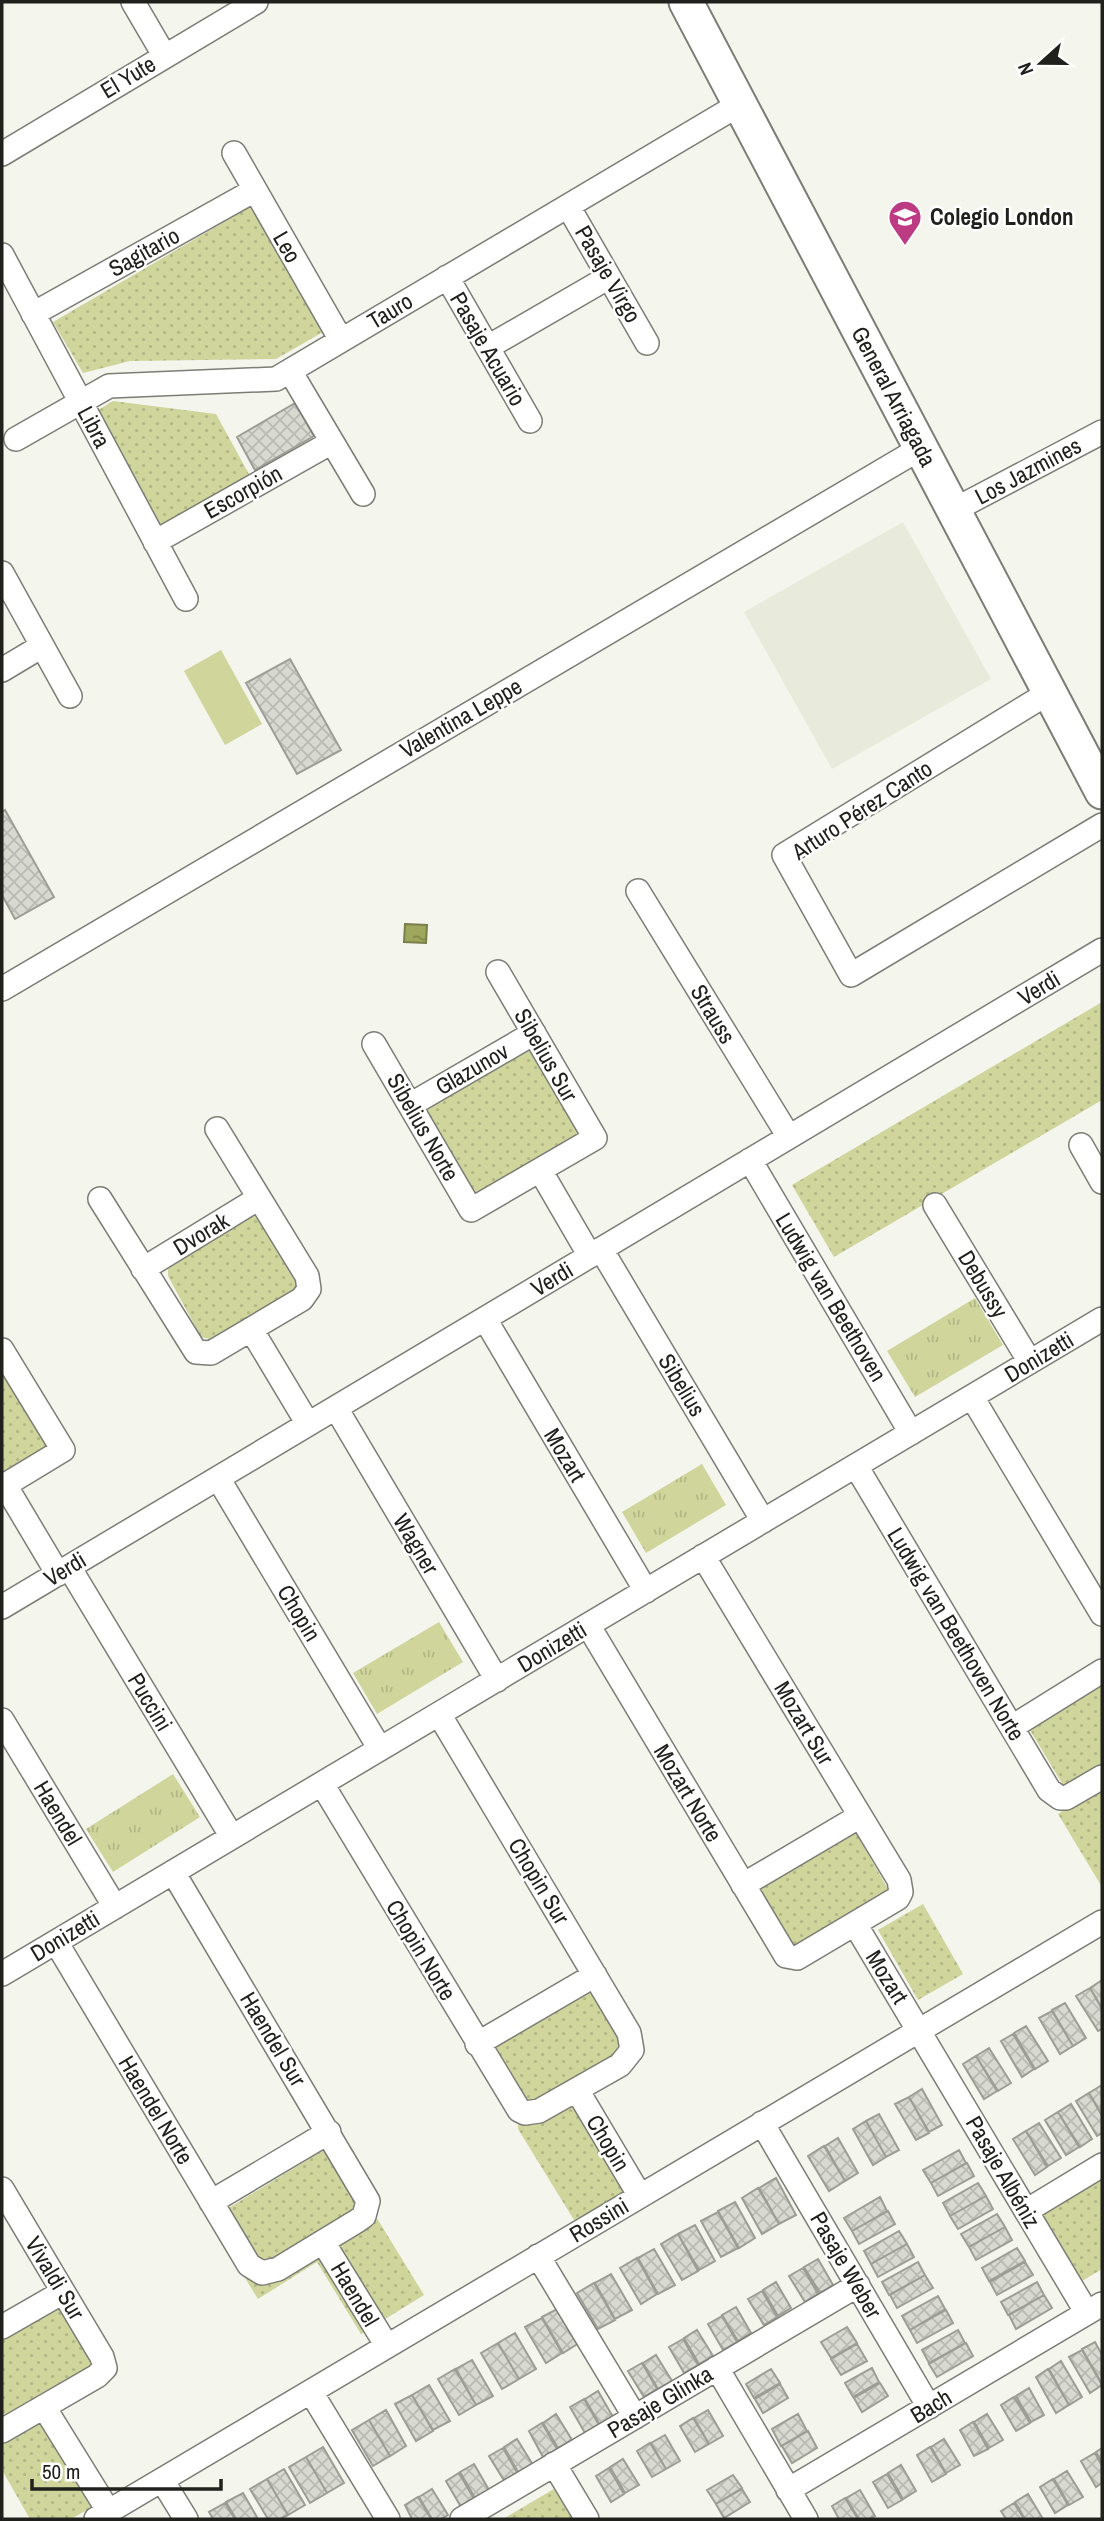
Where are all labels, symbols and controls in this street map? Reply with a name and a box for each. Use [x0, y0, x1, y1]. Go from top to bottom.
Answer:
north arrow [1006, 28, 1076, 98]
street label: El Yute [94, 48, 161, 105]
text: N [1011, 59, 1039, 79]
school or university icon: Colegio London [886, 198, 924, 247]
place label: Colegio London [930, 201, 1074, 232]
street label: Sagitario [103, 219, 185, 284]
street label: Pasaje Virgo [568, 219, 649, 328]
street label: Leo [266, 225, 309, 268]
street label: Tauro [361, 285, 418, 336]
street label: Pasaje Acuario [443, 286, 534, 411]
street label: General Arriagada [845, 321, 944, 472]
street label: Libra [71, 401, 118, 453]
street label: Los Jazmines [969, 430, 1086, 512]
street label: Escorpión [198, 457, 287, 526]
street label: Valentina Leppe [394, 670, 527, 765]
street label: Arturo Pérez Canto [785, 753, 938, 867]
street label: Verdi [1012, 963, 1066, 1012]
street label: Strauss [684, 978, 743, 1049]
street label: Sibelius Sur [507, 1003, 586, 1108]
street label: Glazunov [429, 1035, 514, 1102]
street label: Sibelius Norte [380, 1067, 467, 1186]
street label: Dvorak [167, 1205, 235, 1262]
street label: Ludwig van Beethoven [769, 1207, 894, 1387]
street label: Debussy [951, 1244, 1016, 1324]
street label: Verdi [525, 1254, 579, 1303]
street label: Donizetti [998, 1324, 1079, 1389]
street label: Sibelius [652, 1348, 713, 1422]
street label: Mozart [537, 1422, 594, 1487]
street label: Wagner [386, 1508, 447, 1580]
street label: Ludwig van Beethoven Norte [881, 1522, 1032, 1746]
street label: Verdi [38, 1544, 92, 1593]
street label: Chopin [270, 1579, 328, 1647]
street label: Donizetti [511, 1614, 592, 1679]
street label: Puccini [121, 1667, 180, 1737]
street label: Mozart Sur [767, 1675, 842, 1771]
street label: Mozart Norte [647, 1738, 730, 1847]
street label: Haendel [27, 1775, 90, 1851]
street label: Chopin Sur [502, 1832, 578, 1930]
street label: Chopin Norte [379, 1894, 464, 2006]
street label: Donizetti [24, 1903, 105, 1968]
street label: Mozart [859, 1944, 916, 2009]
street label: Haendel Sur [233, 1986, 314, 2092]
street label: Haendel Norte [112, 2050, 201, 2170]
street label: Chopin [579, 2109, 637, 2177]
street label: Pasaje Albéniz [959, 2110, 1048, 2234]
street label: Rossini [563, 2190, 634, 2249]
street label: Pasaje Weber [803, 2206, 890, 2324]
street label: Vivaldi Sur [18, 2230, 93, 2326]
street label: Haendel [324, 2256, 387, 2332]
street label: Pasaje Glinka [601, 2358, 718, 2445]
street label: Bach [904, 2381, 957, 2430]
scale bar [32, 2448, 220, 2492]
text: 50 m [42, 2457, 80, 2486]

